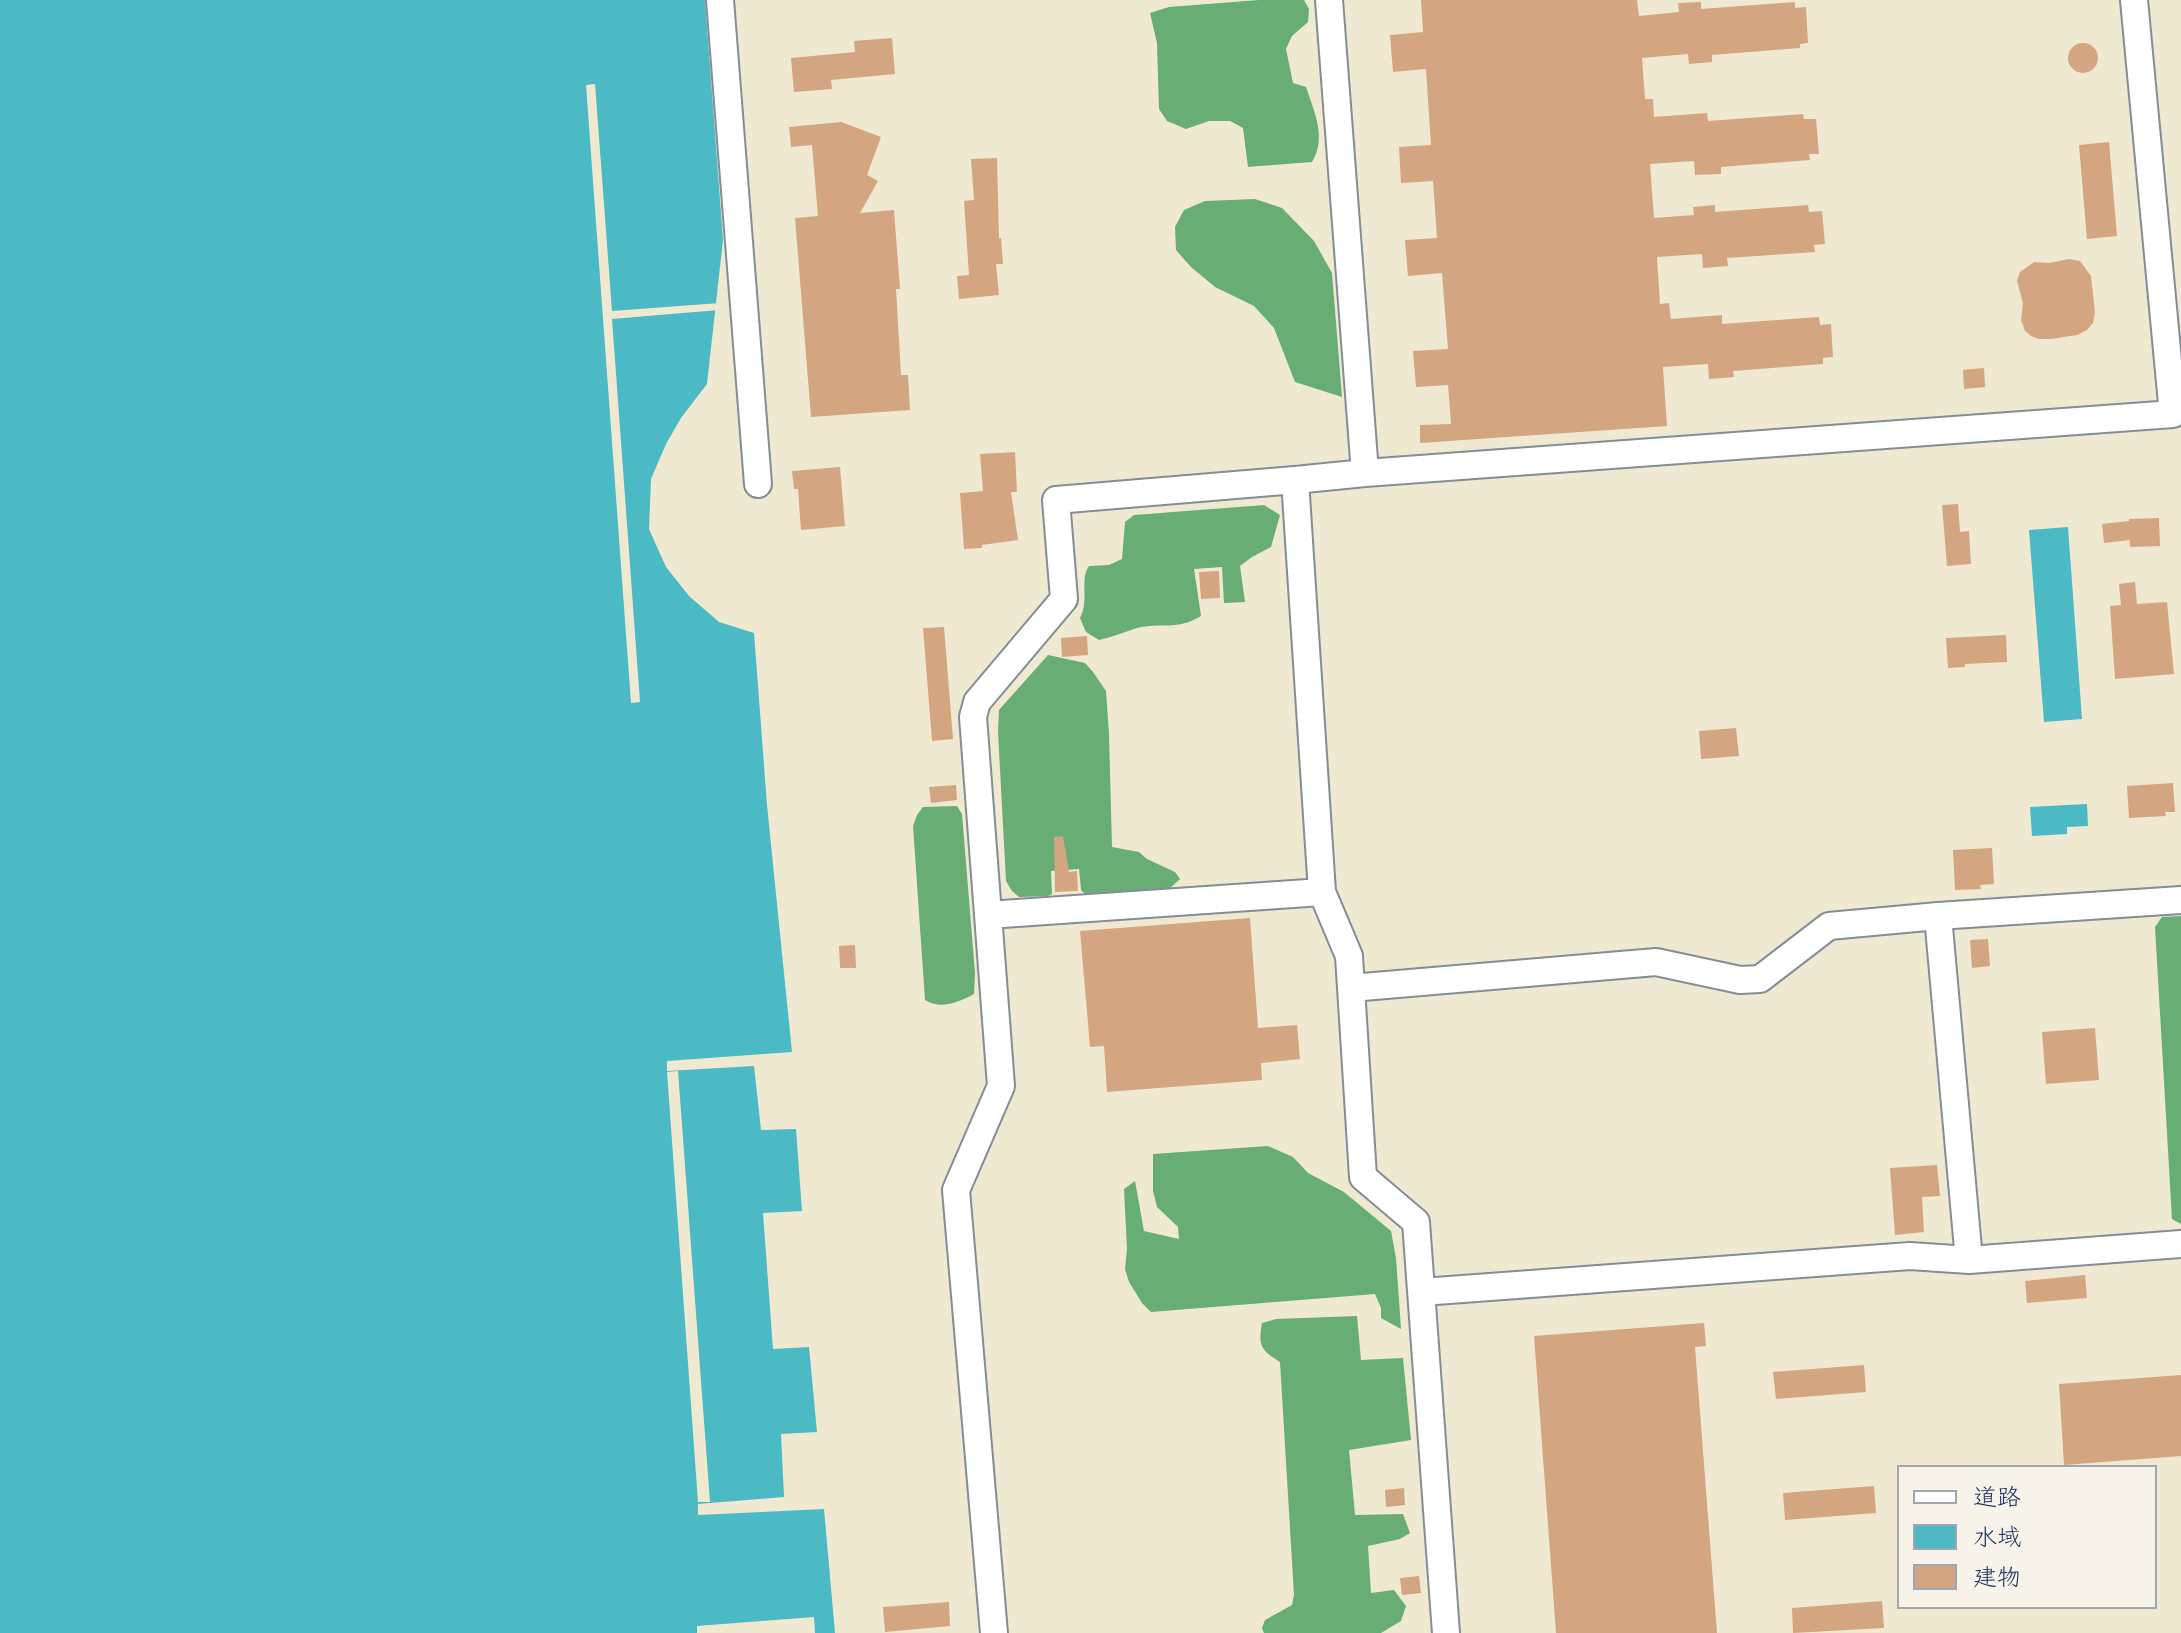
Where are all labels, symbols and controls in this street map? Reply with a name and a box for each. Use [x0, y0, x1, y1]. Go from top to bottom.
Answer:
legend [1897, 1465, 2157, 1609]
text: 道路 [1973, 1482, 2021, 1517]
text: 水域 [1973, 1522, 2021, 1557]
text: 建物 [1973, 1562, 2021, 1597]

